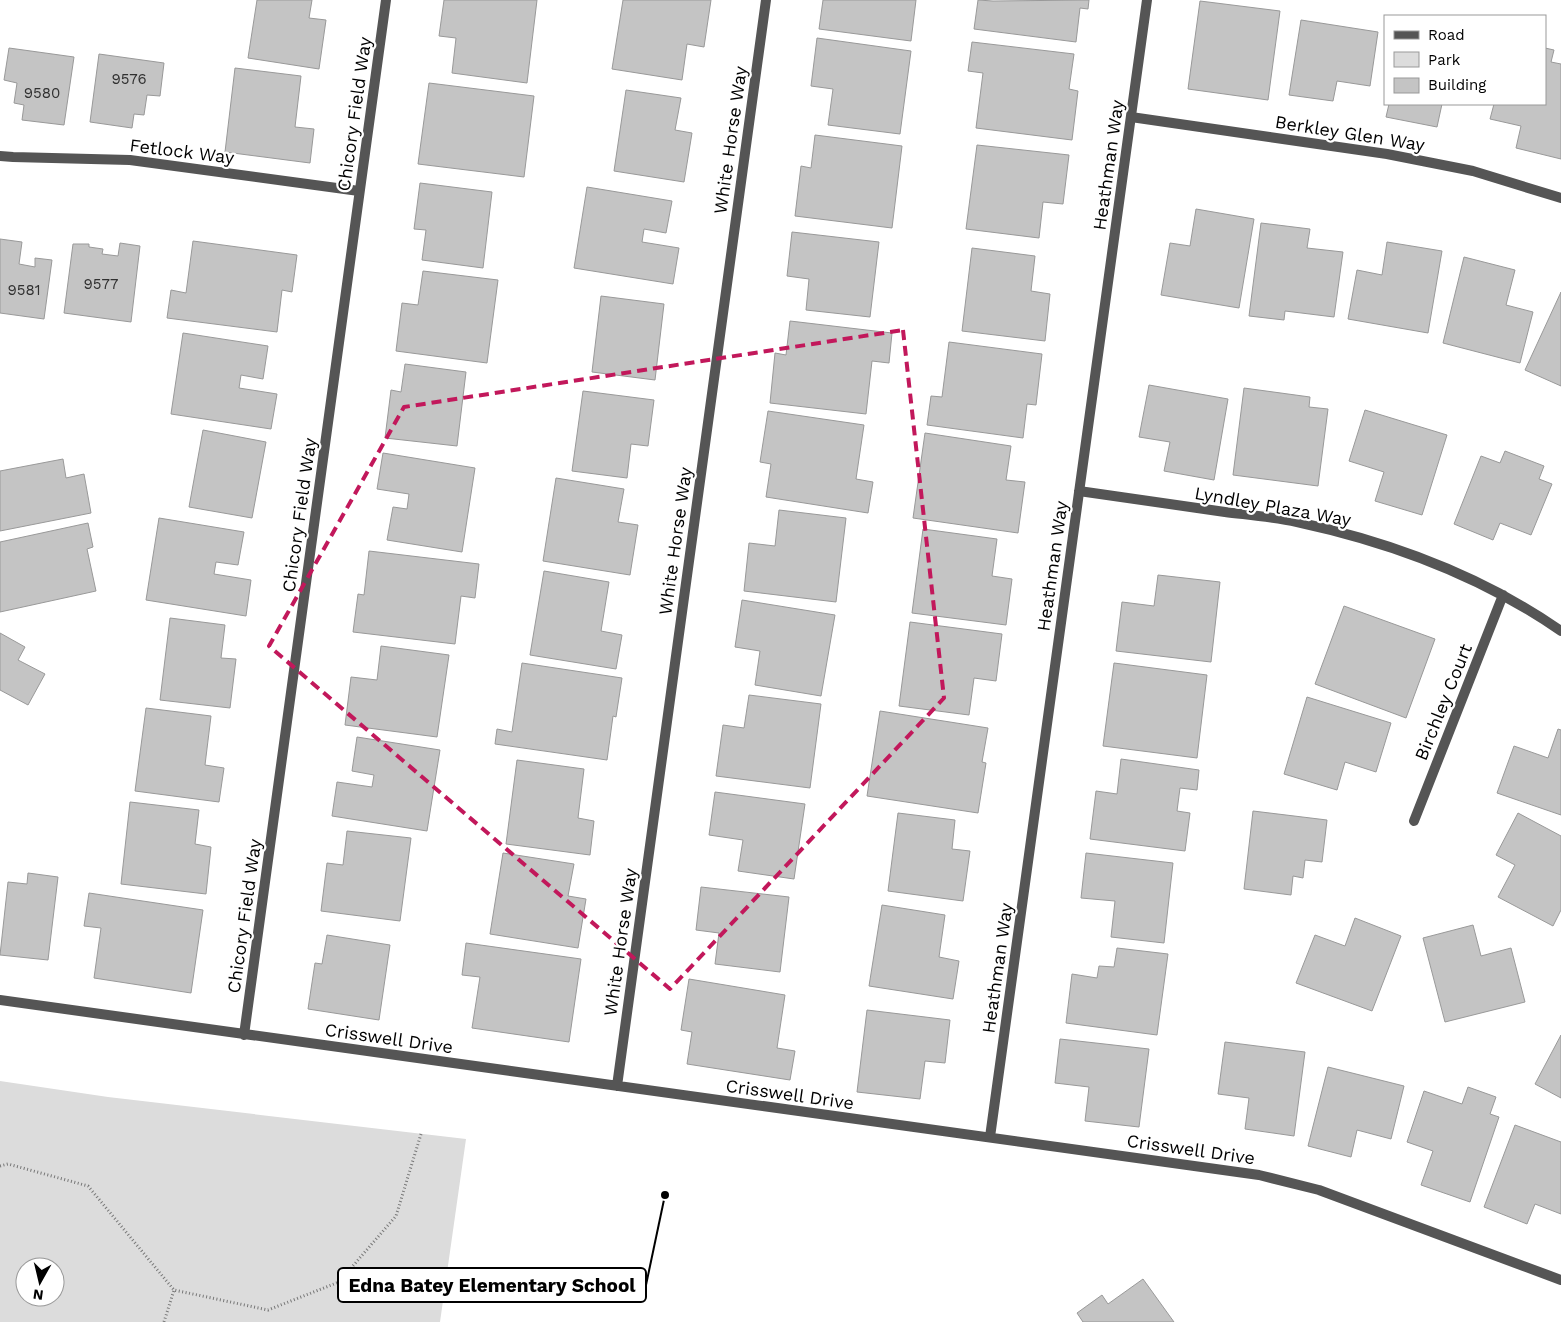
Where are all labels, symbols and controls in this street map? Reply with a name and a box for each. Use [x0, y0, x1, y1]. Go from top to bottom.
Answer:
legend [1384, 15, 1546, 105]
text: Road [1428, 26, 1465, 44]
street label: Chicory Field Way [333, 35, 375, 193]
text: Park [1428, 51, 1461, 69]
street label: White Horse Way [709, 64, 751, 215]
house number: 9576 [111, 70, 147, 88]
text: Building [1428, 76, 1486, 94]
house number: 9580 [24, 84, 60, 102]
street label: Heathman Way [1088, 98, 1128, 232]
street label: Berkley Glen Way [1274, 111, 1427, 155]
street label: Fetlock Way [129, 134, 236, 168]
house number: 9577 [84, 275, 118, 293]
house number: 9581 [7, 281, 41, 299]
street label: Chicory Field Way [278, 436, 320, 594]
street label: White Horse Way [654, 465, 696, 616]
street label: Lyndley Plaza Way [1193, 482, 1354, 530]
street label: Heathman Way [1032, 499, 1072, 633]
street label: Birchley Court [1410, 640, 1476, 763]
street label: Chicory Field Way [223, 837, 265, 995]
street label: White Horse Way [599, 866, 641, 1017]
street label: Heathman Way [977, 901, 1017, 1035]
street label: Crisswell Drive [323, 1019, 455, 1057]
street label: Crisswell Drive [724, 1075, 856, 1113]
street label: Crisswell Drive [1125, 1130, 1257, 1168]
north arrow [15, 1257, 65, 1307]
callout: Edna Batey Elementary School [338, 1268, 646, 1302]
text: Edna Batey Elementary School [348, 1274, 636, 1297]
text: N [32, 1286, 44, 1304]

